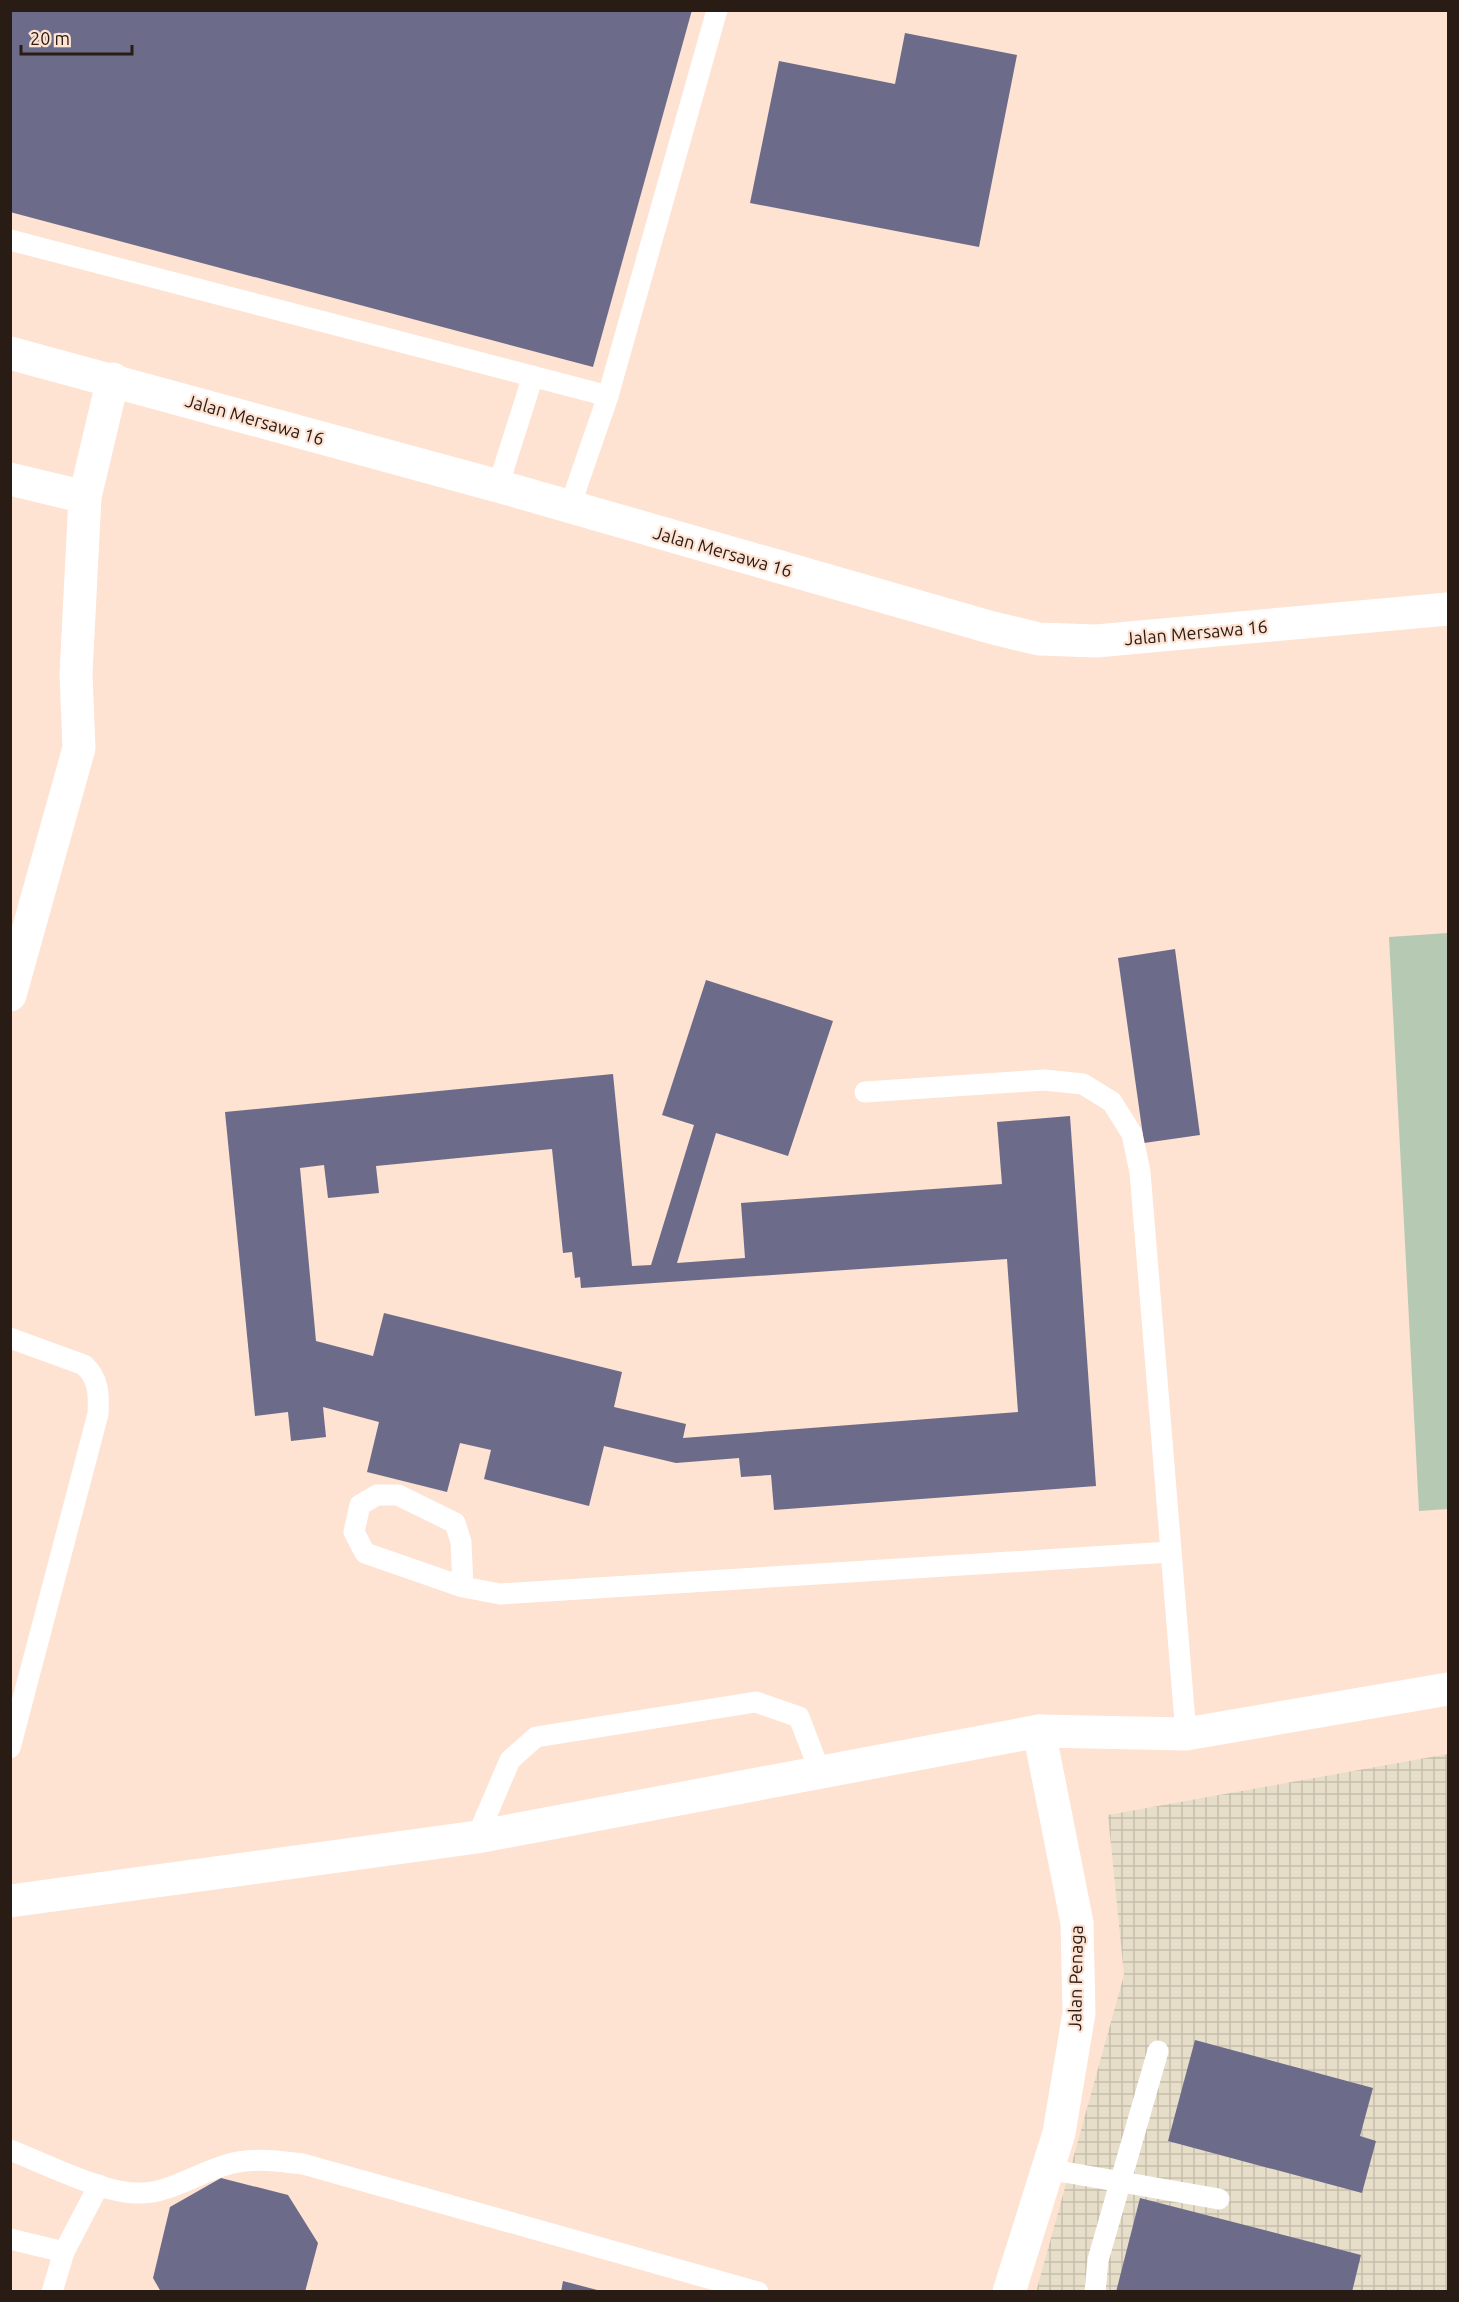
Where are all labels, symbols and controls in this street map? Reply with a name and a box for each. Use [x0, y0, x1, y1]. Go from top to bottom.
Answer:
scale bar [21, 18, 132, 56]
text: 20 m [30, 28, 70, 48]
street label: Jalan Mersawa 16 [183, 390, 327, 448]
street label: Jalan Mersawa 16 [651, 522, 795, 580]
street label: Jalan Mersawa 16 [1124, 616, 1268, 648]
street label: Jalan Penaga [1064, 1925, 1086, 2031]

